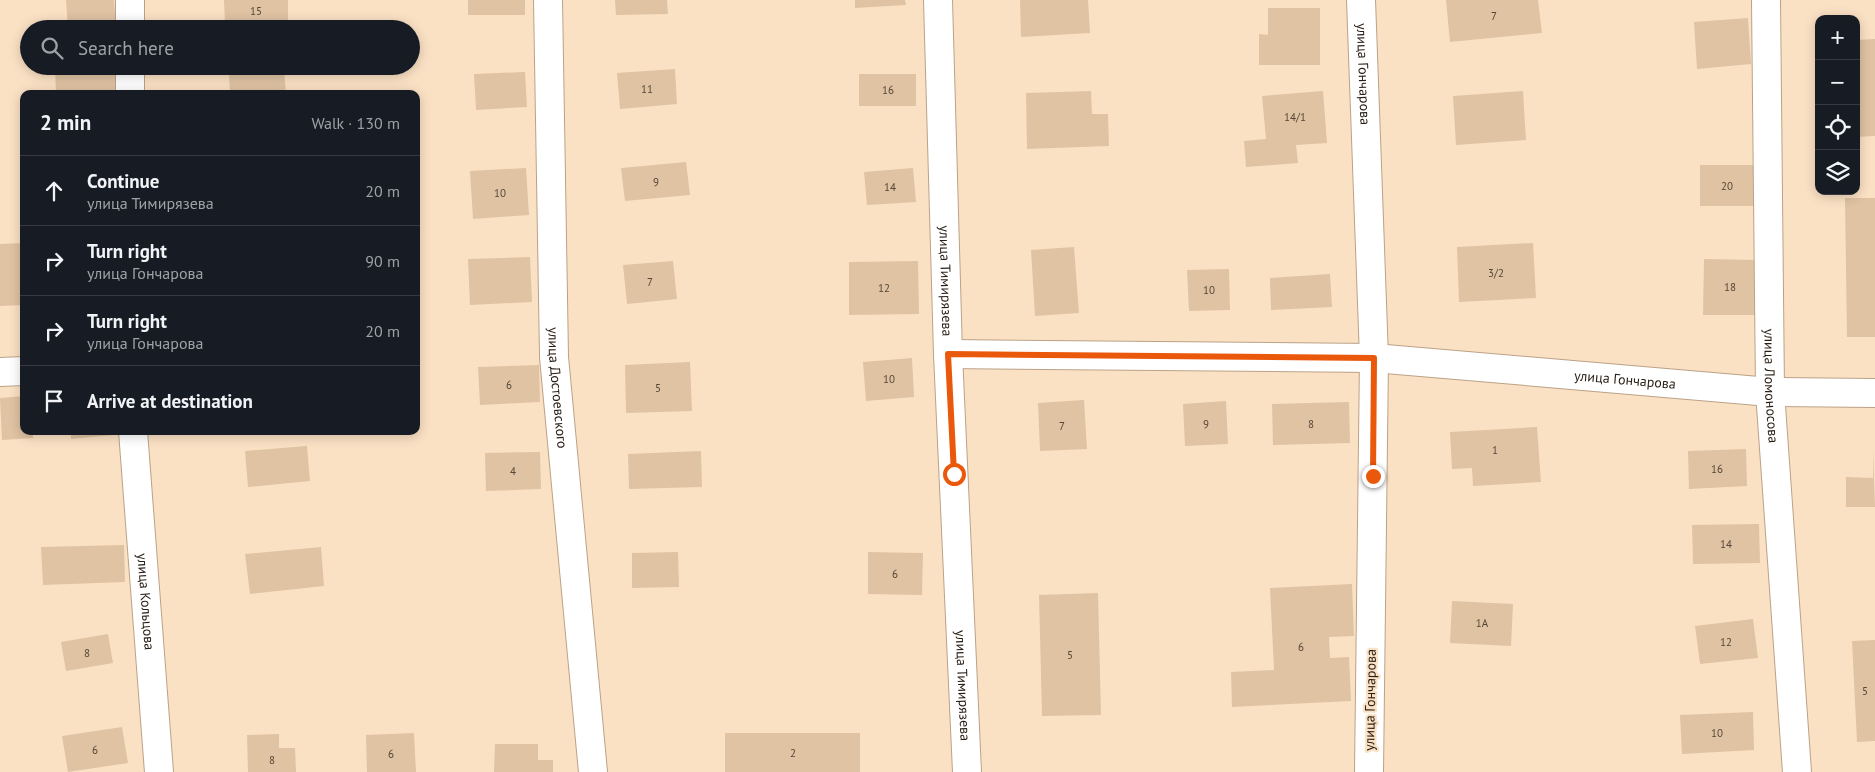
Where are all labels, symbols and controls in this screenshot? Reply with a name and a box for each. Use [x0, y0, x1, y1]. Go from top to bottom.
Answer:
house number: 15 [250, 4, 262, 18]
house number: 7 [1491, 9, 1497, 23]
map controls [1815, 15, 1860, 195]
button: + [1815, 15, 1860, 60]
search box [20, 20, 420, 75]
street label: улица Гончарова [1353, 23, 1375, 125]
icon: search [38, 34, 66, 62]
text: Search here [78, 36, 174, 60]
button: − [1815, 60, 1860, 105]
house number: 11 [641, 82, 653, 96]
house number: 16 [882, 83, 894, 97]
button: locate [1815, 105, 1860, 150]
text: 2 min [40, 109, 91, 136]
house number: 14/1 [1284, 110, 1306, 124]
text: Walk · 130 m [311, 113, 400, 133]
button: layers [1815, 150, 1860, 195]
text: Continue [87, 169, 159, 193]
house number: 9 [653, 175, 659, 189]
icon: ahead [40, 177, 68, 205]
house number: 20 [1721, 179, 1733, 193]
house number: 14 [884, 180, 896, 194]
text: 20 m [365, 181, 400, 201]
house number: 10 [494, 186, 506, 200]
text: улица Тимирязева [87, 193, 214, 213]
street label: улица Тимирязева [935, 225, 957, 337]
text: Turn right [87, 239, 167, 263]
icon: right [40, 247, 68, 275]
text: 90 m [365, 251, 400, 271]
text: улица Гончарова [87, 263, 203, 283]
house number: 3/2 [1488, 266, 1504, 280]
house number: 7 [647, 275, 653, 289]
house number: 18 [1724, 280, 1736, 294]
house number: 12 [878, 281, 890, 295]
house number: 10 [1203, 283, 1215, 297]
text: Turn right [87, 309, 167, 333]
icon: right [40, 317, 68, 345]
text: 20 m [365, 321, 400, 341]
street label: улица Достоевского [545, 327, 572, 449]
street label: улица Ломоносова [1760, 329, 1783, 444]
text: улица Гончарова [87, 333, 203, 353]
street label: улица Гончарова [1573, 366, 1677, 393]
house number: 10 [883, 372, 895, 386]
house number: 6 [506, 378, 512, 392]
house number: 5 [655, 381, 661, 395]
icon: arrive [40, 387, 68, 415]
text: Arrive at destination [87, 389, 253, 413]
house number: 9 [1203, 417, 1209, 431]
house number: 8 [1308, 417, 1314, 431]
house number: 7 [1059, 419, 1065, 433]
house number: 1 [1492, 443, 1498, 457]
house number: 16 [1711, 462, 1723, 476]
route start [943, 463, 966, 486]
house number: 4 [510, 464, 516, 478]
route end [1362, 465, 1385, 488]
house number: 14 [1720, 537, 1732, 551]
street label: улица Кольцова [133, 552, 159, 651]
house number: 6 [892, 567, 898, 581]
house number: 1А [1476, 616, 1489, 630]
street label: улица Тимирязева [952, 630, 975, 741]
house number: 12 [1720, 635, 1732, 649]
house number: 6 [1298, 640, 1304, 654]
house number: 8 [84, 646, 90, 660]
house number: 5 [1067, 648, 1073, 662]
street label: улица Гончарова [1360, 649, 1380, 751]
house number: 5 [1862, 684, 1868, 698]
house number: 10 [1711, 726, 1723, 740]
house number: 6 [92, 743, 98, 757]
house number: 2 [790, 746, 796, 760]
house number: 6 [388, 747, 394, 761]
house number: 8 [269, 753, 275, 767]

